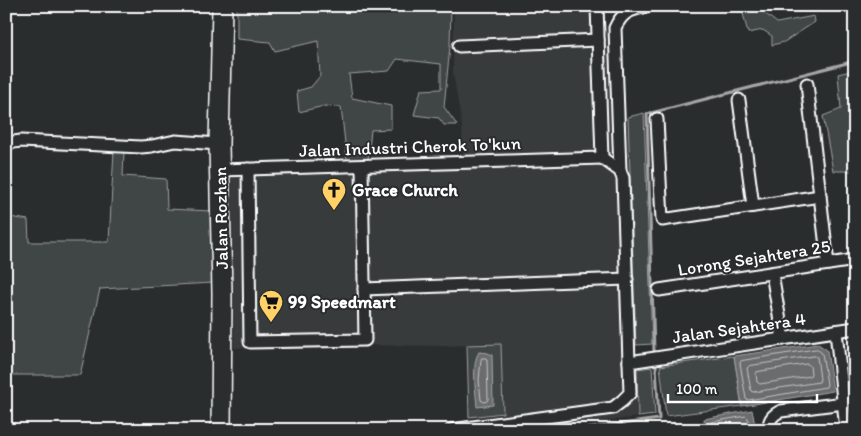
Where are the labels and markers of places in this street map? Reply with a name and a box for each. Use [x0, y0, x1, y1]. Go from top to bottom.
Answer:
church icon: Grace Church [321, 177, 347, 211]
place label: Grace Church [352, 179, 458, 201]
supermarket icon: 99 Speedmart [258, 289, 284, 323]
place label: 99 Speedmart [288, 291, 396, 313]

